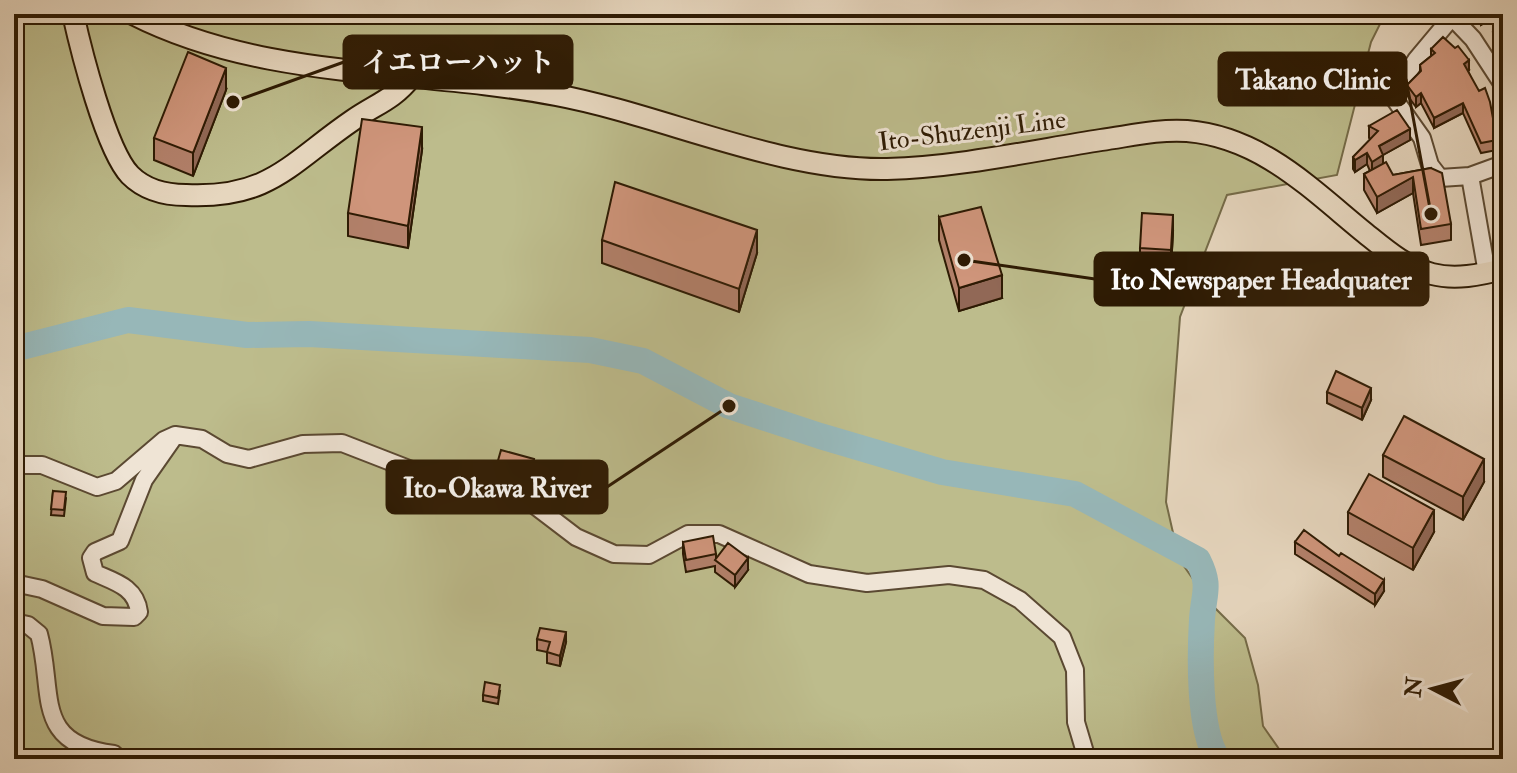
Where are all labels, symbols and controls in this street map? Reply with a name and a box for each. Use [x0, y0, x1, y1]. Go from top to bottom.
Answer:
callout: イエローハット [344, 36, 572, 88]
text: イエローハット [361, 46, 555, 81]
callout: Takano Clinic [1219, 53, 1406, 105]
text: Takano Clinic [1234, 63, 1392, 98]
street label: Ito-Shuzenji Line [877, 104, 1068, 158]
callout: Ito Newspaper Headquater [1095, 253, 1428, 305]
text: Ito Newspaper Headquater [1110, 263, 1412, 298]
callout: Ito-Okawa River [387, 461, 607, 513]
text: Ito-Okawa River [403, 471, 592, 506]
north arrow [1393, 649, 1473, 729]
text: N [1399, 675, 1429, 699]

